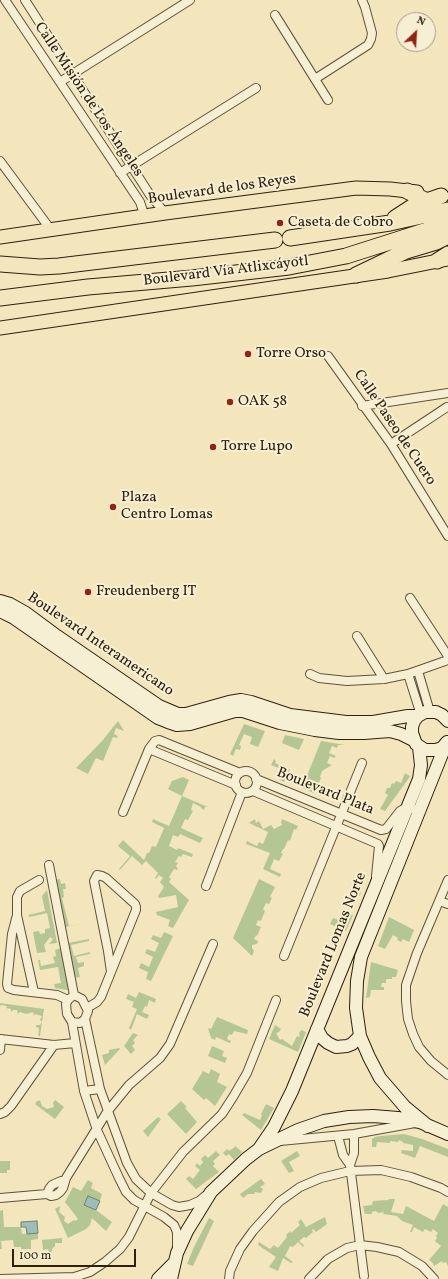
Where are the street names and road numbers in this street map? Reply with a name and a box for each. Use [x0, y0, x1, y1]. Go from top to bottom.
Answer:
street label: Calle Misión de Los Ángeles [30, 19, 146, 181]
street label: Boulevard de los Reyes [147, 171, 297, 209]
street label: Boulevard Vía Atlixcáyotl [142, 253, 310, 291]
street label: Calle Paseo de Cuero [349, 367, 439, 489]
street label: Boulevard Interamericano [23, 589, 177, 701]
street label: Boulevard Plata [274, 764, 376, 820]
street label: Boulevard Lomas Norte [297, 870, 371, 1020]

